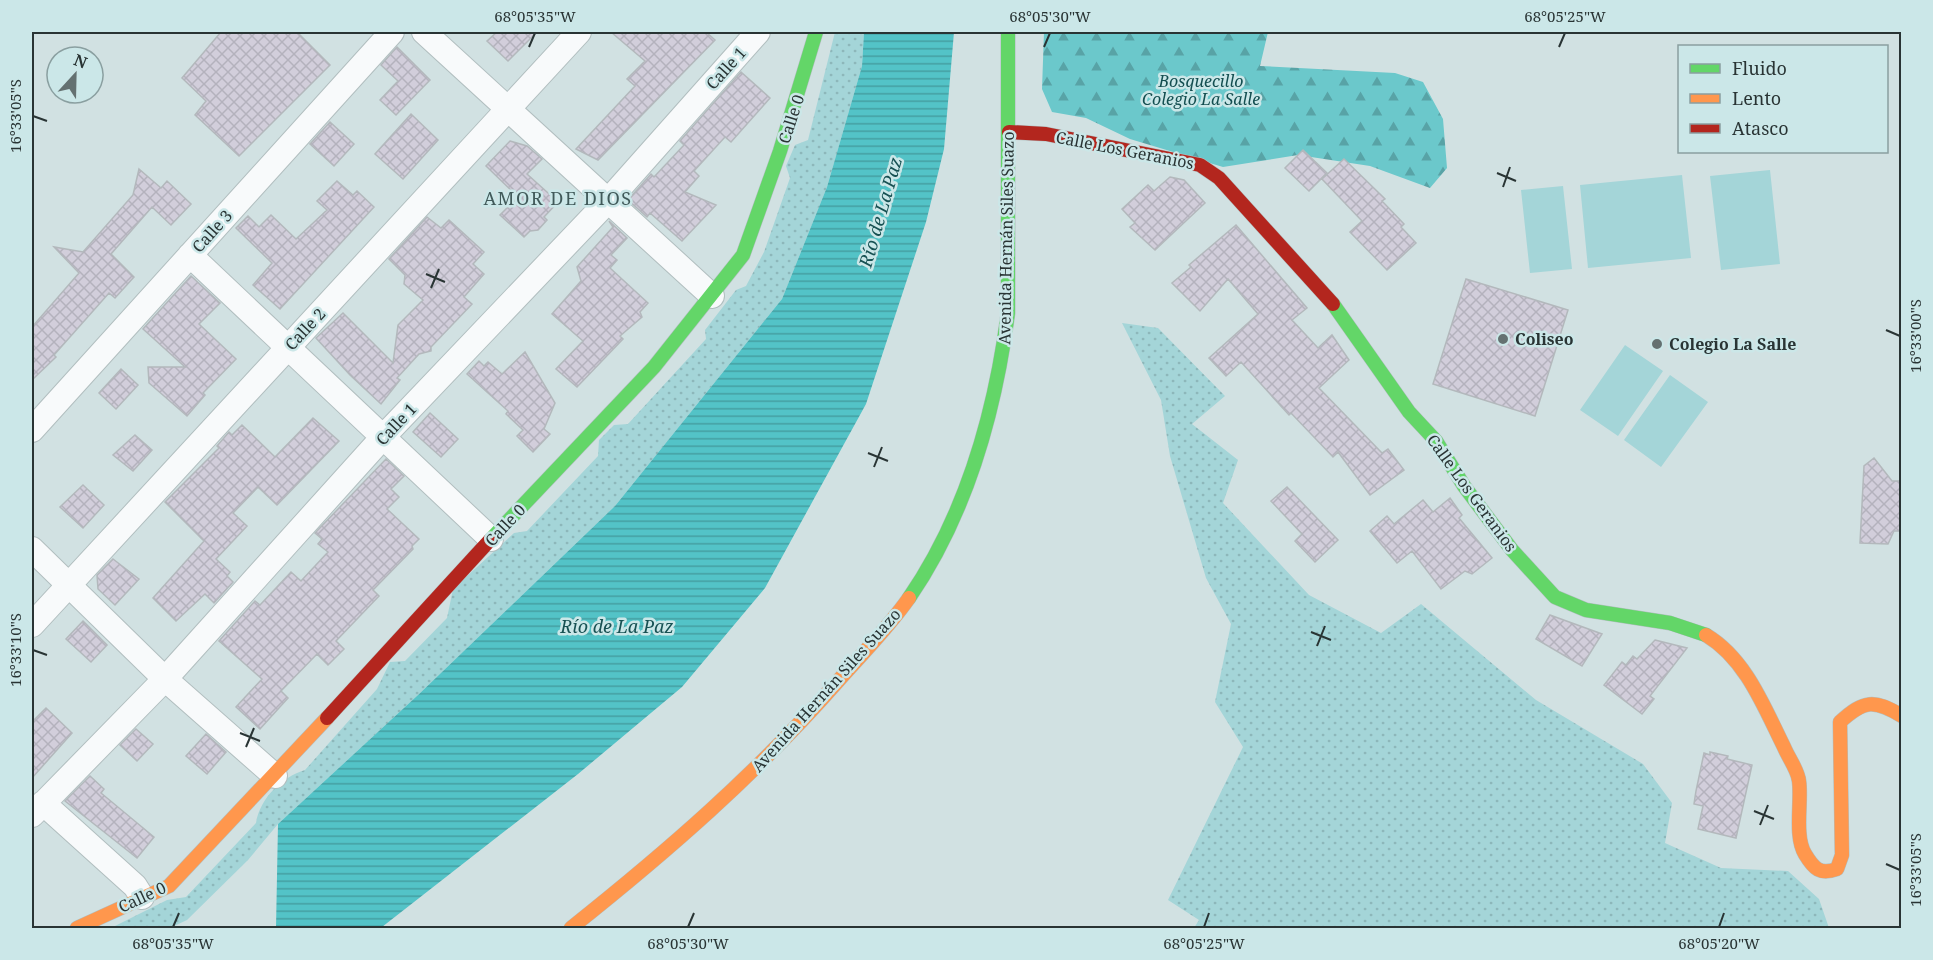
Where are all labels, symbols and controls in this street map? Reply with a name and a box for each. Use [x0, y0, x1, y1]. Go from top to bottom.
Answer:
text: 68°05'35"W [494, 6, 576, 26]
text: 68°05'30"W [1009, 6, 1091, 26]
text: 68°05'25"W [1524, 6, 1606, 26]
street label: Calle 1 [701, 42, 751, 94]
north arrow [45, 45, 105, 105]
legend [1678, 45, 1888, 153]
text: N [71, 49, 91, 74]
text: Fluido [1732, 56, 1787, 80]
park label: Bosquecillo Colegio La Salle [1142, 70, 1260, 110]
text: 16°33'05"S [5, 79, 25, 153]
text: Lento [1732, 86, 1781, 110]
street label: Calle 0 [773, 92, 809, 146]
text: Atasco [1732, 116, 1789, 140]
street label: Calle Los Geranios [1054, 126, 1196, 174]
street label: Avenida Hernán Siles Suazo [993, 131, 1019, 345]
water label: Río de La Paz [853, 154, 907, 271]
district label: AMOR DE DIOS [483, 186, 633, 210]
street label: Calle 3 [187, 205, 237, 257]
text: 16°33'00"S [1905, 299, 1925, 373]
street label: Calle 2 [280, 303, 330, 355]
place label: Coliseo [1515, 328, 1574, 350]
marker: Coliseo [1496, 332, 1510, 346]
place label: Colegio La Salle [1669, 333, 1796, 355]
marker: Colegio La Salle [1650, 337, 1664, 351]
street label: Calle 1 [371, 398, 421, 450]
street label: Calle Los Geranios [1422, 430, 1522, 556]
street label: Calle 0 [480, 499, 530, 551]
street label: Avenida Hernán Siles Suazo [747, 603, 905, 777]
text: 16°33'10"S [5, 613, 25, 687]
water label: Río de La Paz [559, 614, 674, 638]
text: 16°33'05"S [1905, 833, 1925, 907]
street label: Calle 0 [115, 876, 170, 918]
text: 68°05'35"W [132, 933, 214, 953]
text: 68°05'30"W [647, 933, 729, 953]
text: 68°05'25"W [1163, 933, 1245, 953]
text: 68°05'20"W [1678, 933, 1760, 953]

